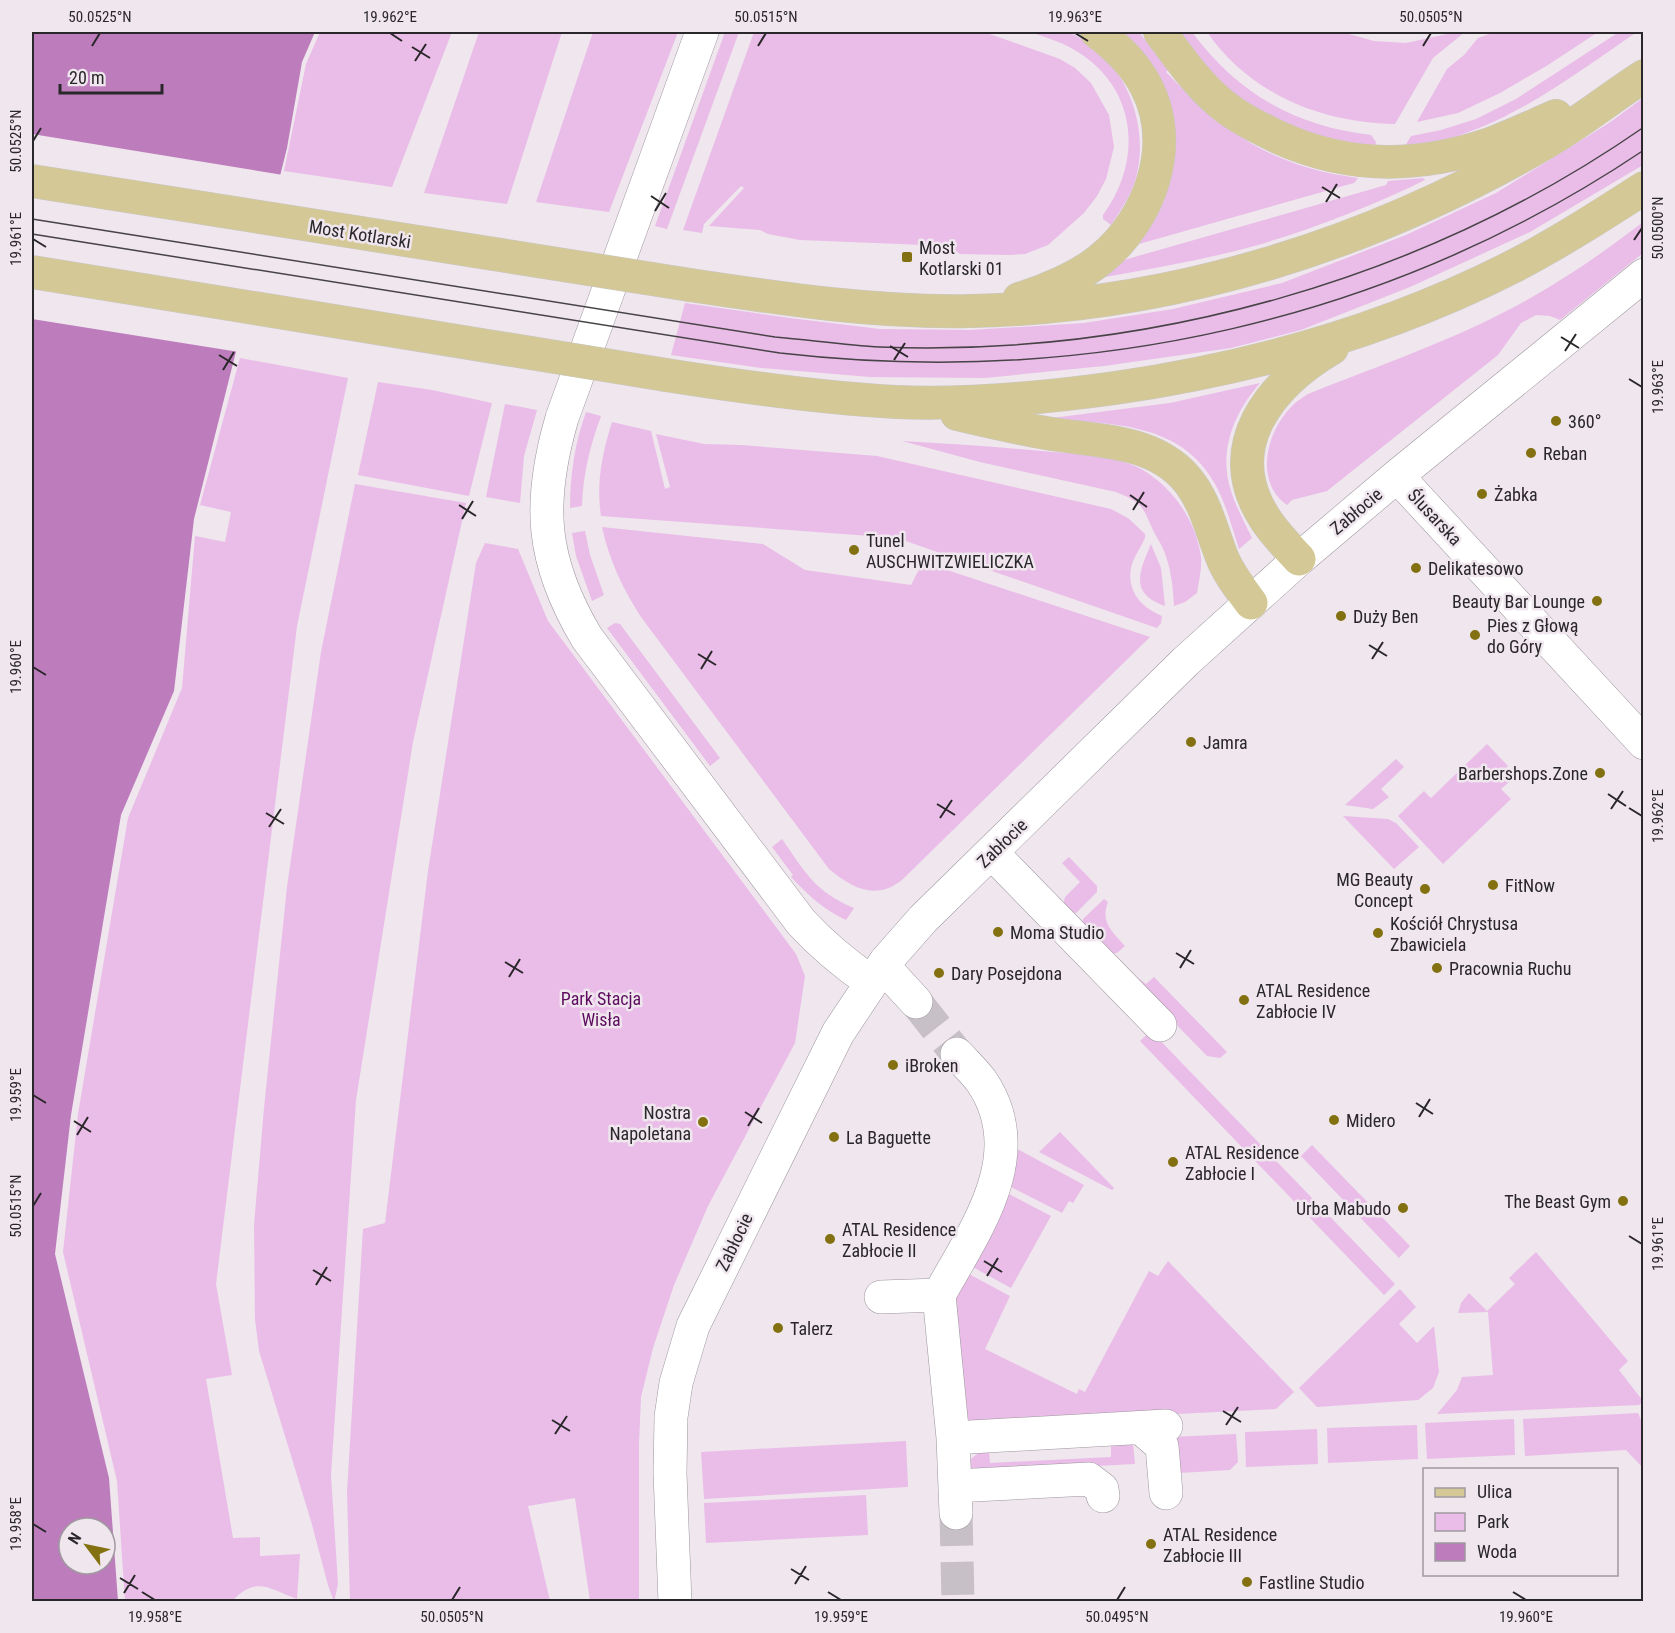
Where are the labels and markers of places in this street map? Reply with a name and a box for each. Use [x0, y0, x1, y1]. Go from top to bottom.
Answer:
place label: Most Kotlarski 01 [919, 237, 1004, 279]
marker: Most Kotlarski 01 [900, 250, 914, 264]
place label: 360° [1568, 411, 1601, 432]
marker: 360° [1549, 414, 1563, 428]
place label: Reban [1543, 443, 1587, 464]
marker: Reban [1524, 446, 1538, 460]
place label: Żabka [1494, 484, 1538, 505]
marker: Żabka [1475, 487, 1489, 501]
place label: Tunel AUSCHWITZWIELICZKA [866, 530, 1034, 572]
marker: Tunel AUSCHWITZWIELICZKA [847, 543, 861, 557]
place label: Delikatesowo [1428, 558, 1523, 579]
marker: Delikatesowo [1409, 561, 1423, 575]
place label: Beauty Bar Lounge [1452, 591, 1585, 612]
marker: Beauty Bar Lounge [1590, 594, 1604, 608]
place label: Duży Ben [1353, 606, 1419, 627]
marker: Duży Ben [1334, 609, 1348, 623]
place label: Pies z Głową do Góry [1487, 615, 1578, 657]
marker: Pies z Głową do Góry [1468, 628, 1482, 642]
place label: Jamra [1203, 732, 1248, 753]
marker: Jamra [1184, 735, 1198, 749]
place label: Barbershops.Zone [1458, 763, 1588, 784]
marker: Barbershops.Zone [1593, 766, 1607, 780]
place label: MG Beauty Concept [1336, 869, 1413, 911]
place label: FitNow [1505, 875, 1555, 896]
marker: FitNow [1486, 878, 1500, 892]
marker: MG Beauty Concept [1418, 882, 1432, 896]
place label: Kościół Chrystusa Zbawiciela [1390, 913, 1518, 955]
place label: Moma Studio [1010, 922, 1104, 943]
marker: Moma Studio [991, 925, 1005, 939]
marker: Kościół Chrystusa Zbawiciela [1371, 926, 1385, 940]
place label: Pracownia Ruchu [1449, 958, 1571, 979]
marker: Pracownia Ruchu [1430, 961, 1444, 975]
place label: Dary Posejdona [951, 963, 1062, 984]
marker: Dary Posejdona [932, 966, 946, 980]
place label: ATAL Residence Zabłocie IV [1256, 980, 1370, 1022]
marker: ATAL Residence Zabłocie IV [1237, 993, 1251, 1007]
place label: iBroken [905, 1055, 958, 1076]
marker: iBroken [886, 1058, 900, 1072]
place label: Nostra Napoletana [609, 1102, 691, 1144]
place label: Midero [1346, 1110, 1395, 1131]
marker: Midero [1327, 1113, 1341, 1127]
marker: Nostra Napoletana [696, 1115, 710, 1129]
place label: La Baguette [846, 1127, 931, 1148]
marker: La Baguette [827, 1130, 841, 1144]
place label: ATAL Residence Zabłocie I [1185, 1142, 1299, 1184]
marker: ATAL Residence Zabłocie I [1166, 1155, 1180, 1169]
place label: The Beast Gym [1504, 1191, 1611, 1212]
marker: The Beast Gym [1616, 1194, 1630, 1208]
place label: Urba Mabudo [1296, 1198, 1391, 1219]
marker: Urba Mabudo [1396, 1201, 1410, 1215]
place label: ATAL Residence Zabłocie II [842, 1219, 956, 1261]
marker: ATAL Residence Zabłocie II [823, 1232, 837, 1246]
place label: Talerz [790, 1318, 833, 1339]
marker: Talerz [771, 1321, 785, 1335]
place label: ATAL Residence Zabłocie III [1163, 1524, 1277, 1566]
marker: ATAL Residence Zabłocie III [1144, 1537, 1158, 1551]
place label: Fastline Studio [1259, 1572, 1365, 1593]
marker: Fastline Studio [1240, 1575, 1254, 1589]

